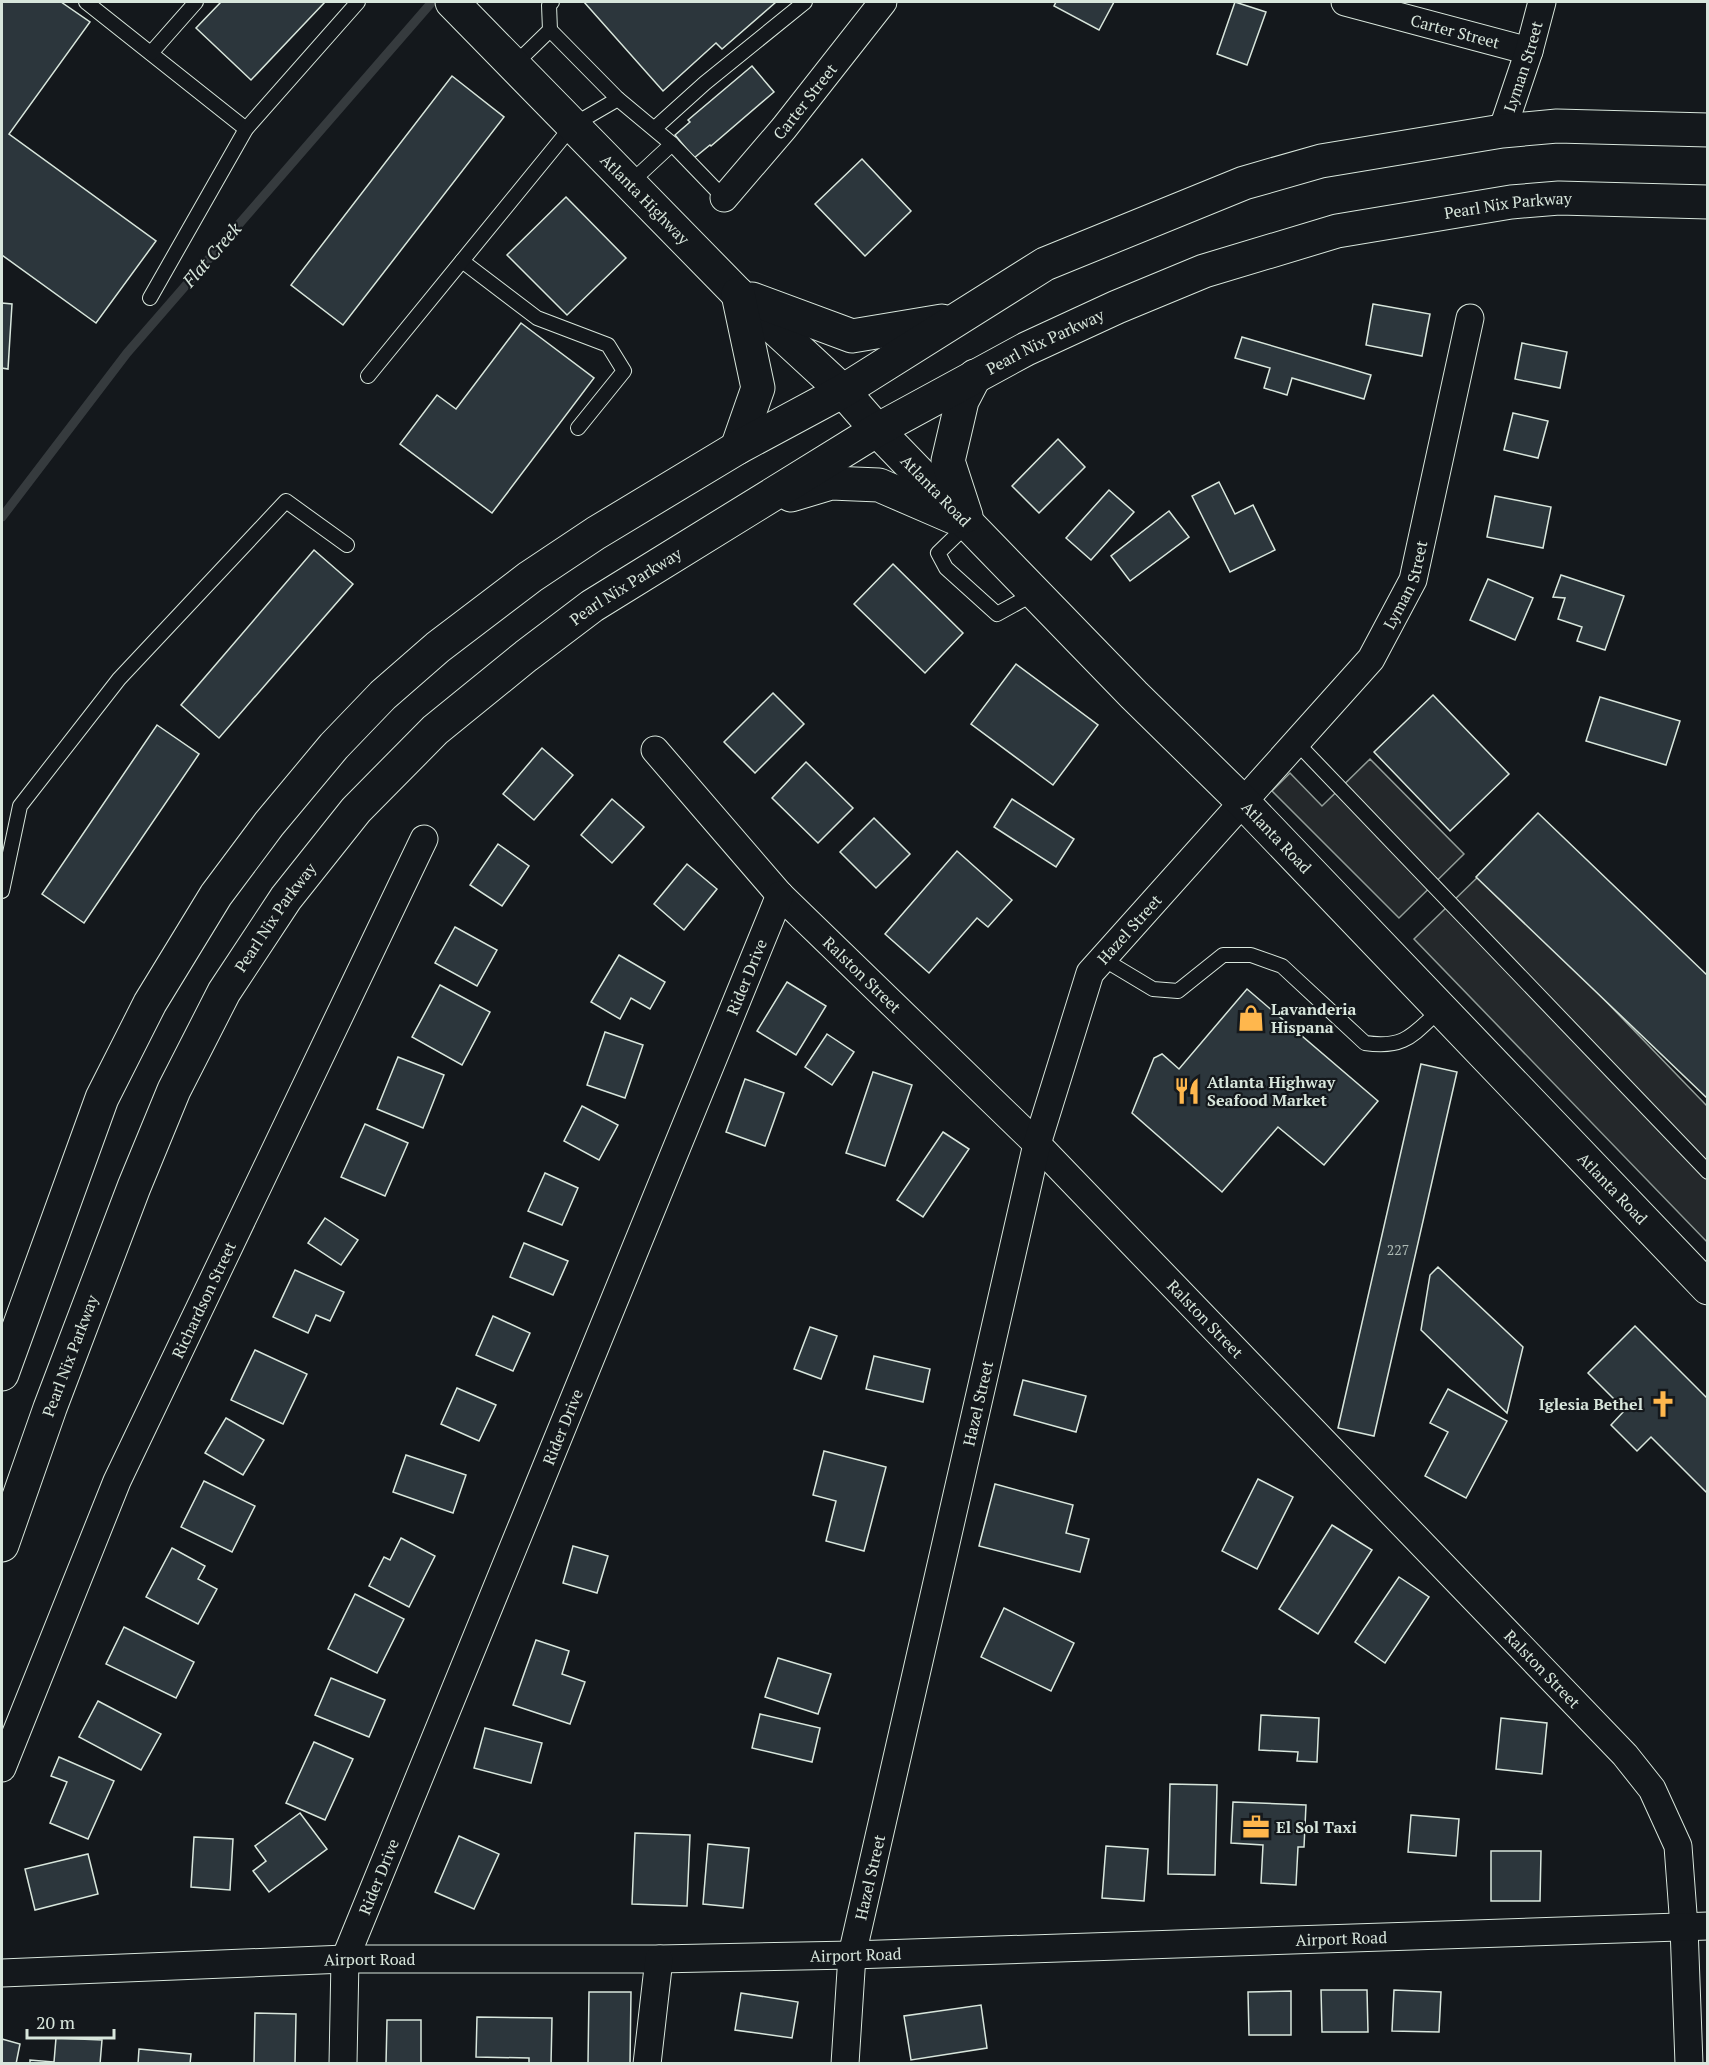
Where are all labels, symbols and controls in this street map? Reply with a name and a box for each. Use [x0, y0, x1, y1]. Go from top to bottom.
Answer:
street label: Carter Street [1408, 9, 1502, 54]
street label: Lyman Street [1498, 18, 1548, 115]
street label: Carter Street [768, 59, 842, 144]
street label: Atlanta Highway [596, 149, 695, 250]
street label: Pearl Nix Parkway [1442, 187, 1573, 224]
water label: Flat Creek [176, 217, 246, 292]
street label: Pearl Nix Parkway [982, 303, 1108, 380]
street label: Atlanta Road [896, 450, 976, 532]
street label: Lyman Street [1378, 538, 1432, 633]
street label: Pearl Nix Parkway [565, 542, 686, 630]
street label: Atlanta Road [1237, 796, 1317, 878]
street label: Pearl Nix Parkway [229, 857, 321, 976]
street label: Hazel Street [1092, 889, 1167, 969]
street label: Ralston Street [818, 932, 906, 1018]
street label: Rider Drive [721, 936, 772, 1018]
place label: Lavanderia Hispana [1271, 998, 1356, 1038]
shop icon: Lavanderia Hispana [1236, 1003, 1266, 1033]
place label: Atlanta Highway Seafood Market [1207, 1071, 1336, 1111]
restaurant icon: Atlanta Highway Seafood Market [1172, 1076, 1202, 1106]
street label: Atlanta Road [1573, 1147, 1653, 1229]
street label: Richardson Street [166, 1238, 241, 1362]
house number: 227 [1387, 1240, 1409, 1259]
street label: Ralston Street [1162, 1275, 1248, 1363]
street label: Pearl Nix Parkway [37, 1291, 103, 1420]
street label: Hazel Street [957, 1359, 998, 1448]
street label: Rider Drive [537, 1385, 588, 1468]
church icon: Iglesia Bethel [1648, 1389, 1678, 1419]
place label: Iglesia Bethel [1539, 1393, 1643, 1415]
street label: Ralston Street [1499, 1625, 1585, 1713]
office icon: El Sol Taxi [1241, 1812, 1271, 1842]
place label: El Sol Taxi [1276, 1816, 1357, 1838]
street label: Hazel Street [849, 1832, 890, 1922]
street label: Rider Drive [353, 1835, 404, 1918]
street label: Airport Road [1295, 1926, 1388, 1951]
street label: Airport Road [810, 1942, 902, 1967]
street label: Airport Road [324, 1948, 416, 1971]
scale bar [27, 2002, 114, 2040]
text: 20 m [36, 2010, 76, 2034]

